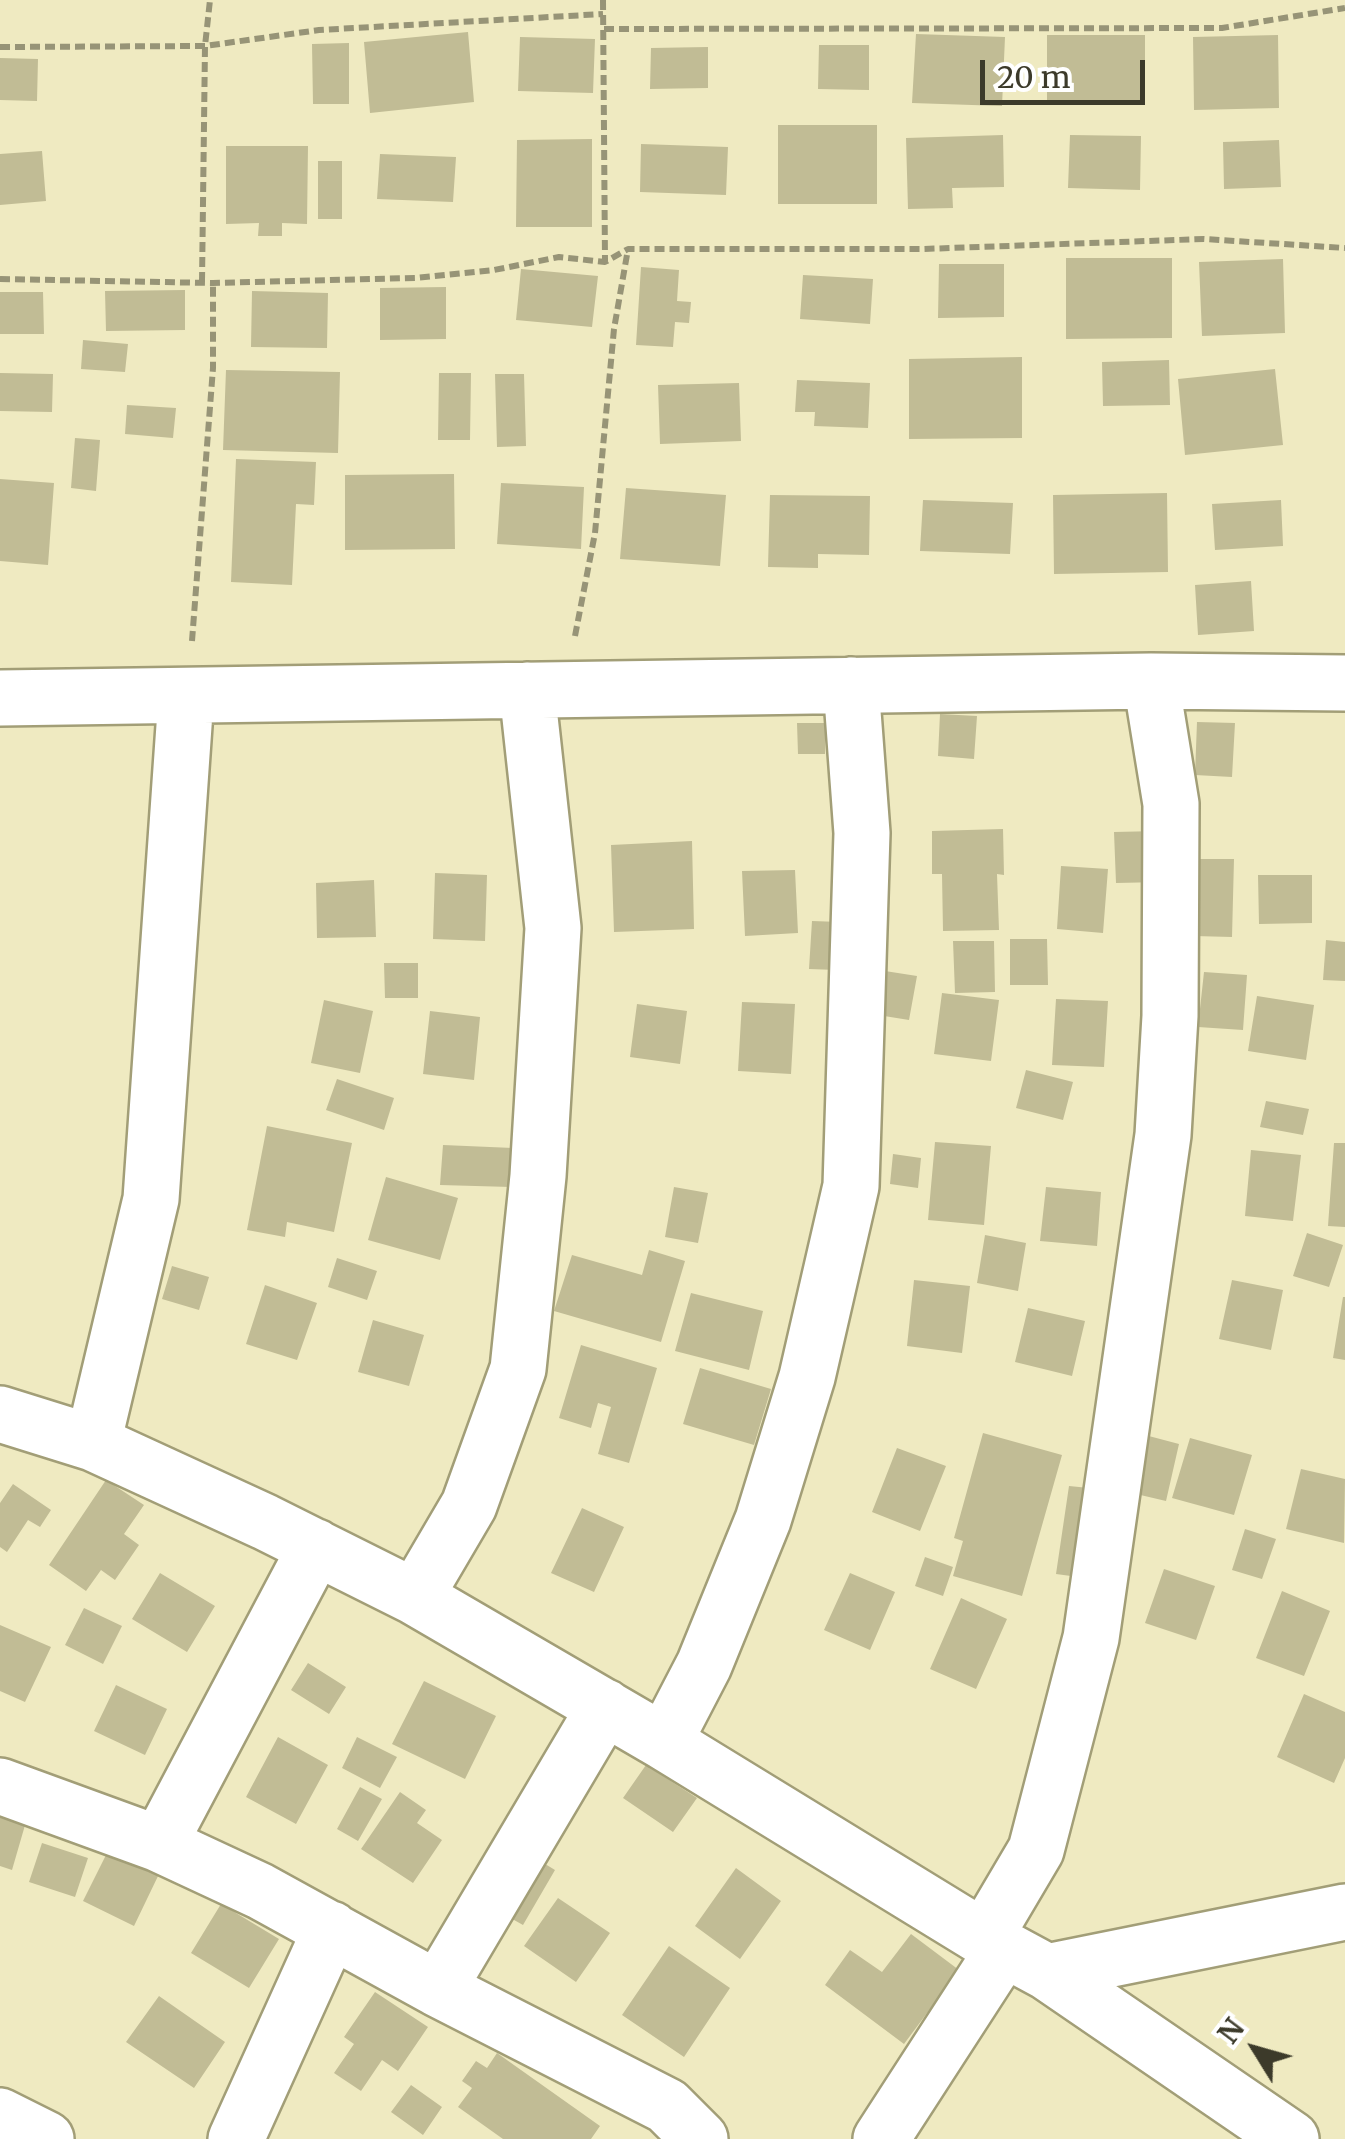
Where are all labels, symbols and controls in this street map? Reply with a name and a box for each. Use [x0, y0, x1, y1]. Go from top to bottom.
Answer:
scale bar [985, 40, 1150, 102]
text: 20 m [997, 58, 1070, 96]
north arrow [1205, 1999, 1305, 2099]
text: N [1210, 2011, 1252, 2051]

